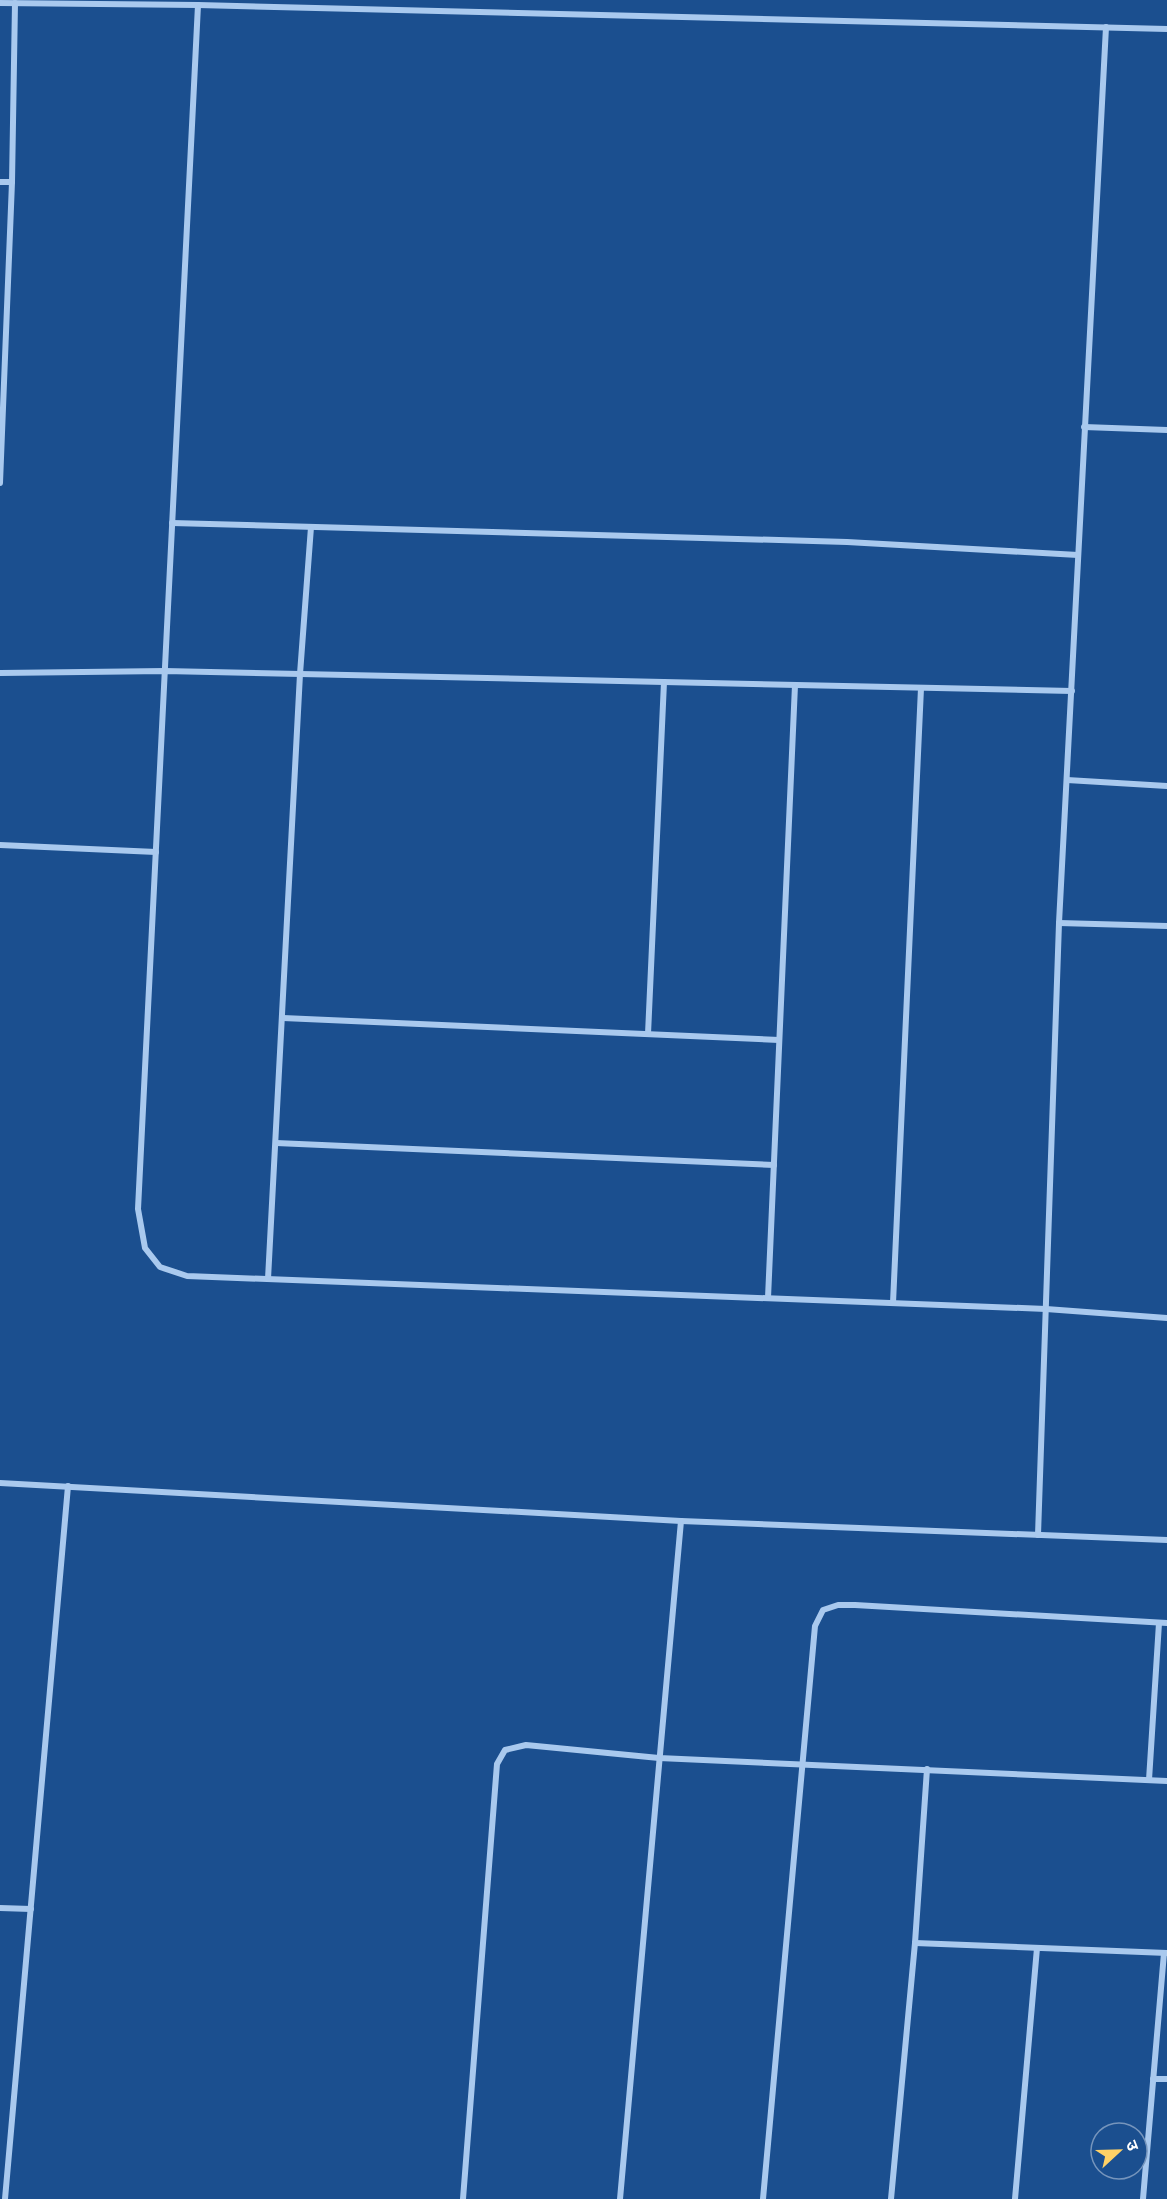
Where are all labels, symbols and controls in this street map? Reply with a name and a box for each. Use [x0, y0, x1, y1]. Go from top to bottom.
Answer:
north arrow [1089, 2121, 1149, 2181]
text: उ [1121, 2138, 1143, 2154]

